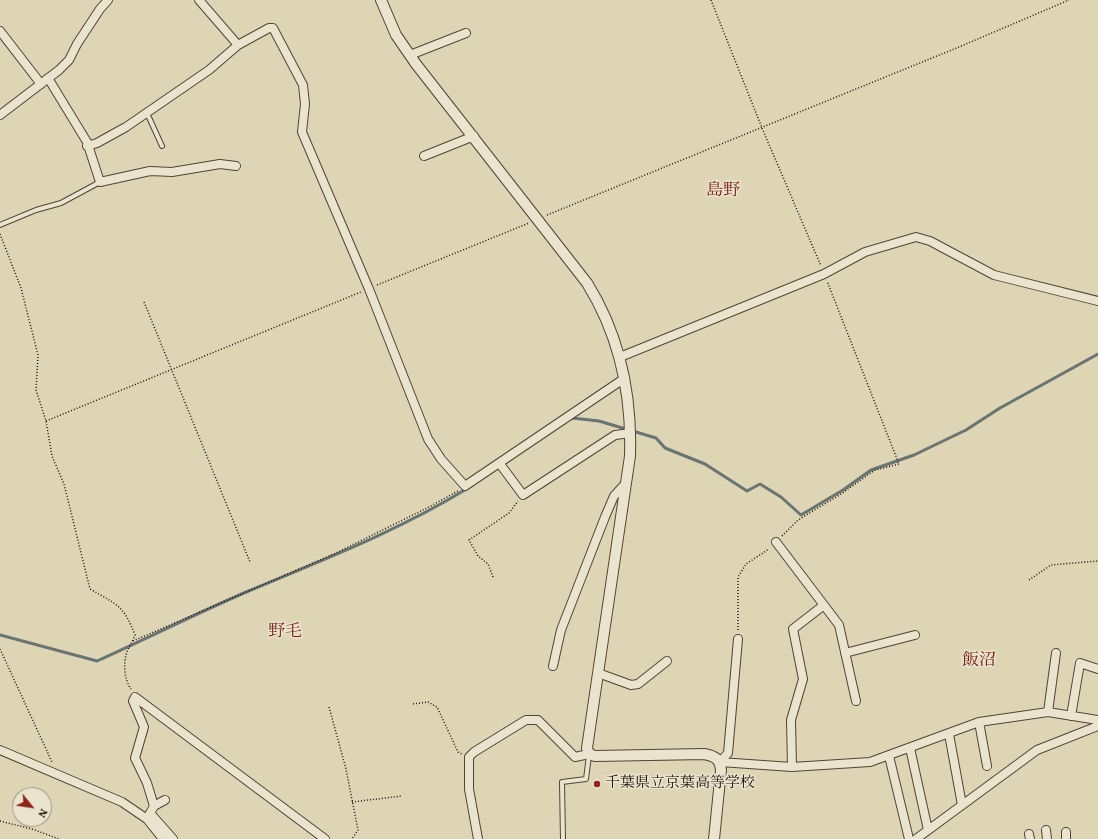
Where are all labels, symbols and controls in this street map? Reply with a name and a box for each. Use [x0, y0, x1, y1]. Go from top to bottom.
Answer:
district label: 島野 [706, 182, 740, 202]
district label: 野毛 [268, 623, 302, 643]
district label: 飯沼 [962, 652, 996, 672]
place label: 千葉県立京葉高等学校 [605, 775, 755, 793]
marker: 千葉県立京葉高等学校 [592, 779, 602, 789]
north arrow [12, 787, 52, 827]
text: N [33, 806, 50, 820]

